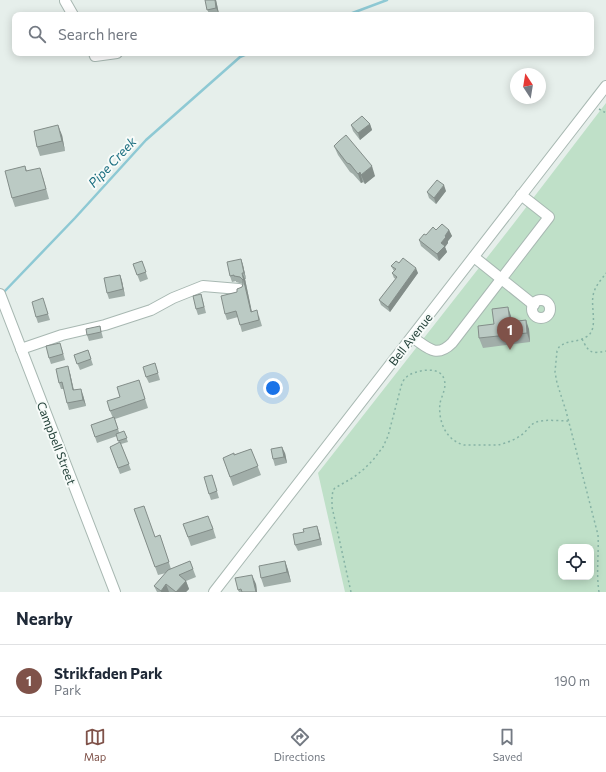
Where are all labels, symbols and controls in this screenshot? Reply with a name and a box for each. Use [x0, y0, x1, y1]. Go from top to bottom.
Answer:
search box [12, 12, 594, 56]
icon: search [26, 23, 48, 45]
text: Search here [58, 25, 137, 43]
north arrow [510, 68, 546, 104]
water label: Pipe Creek [85, 133, 140, 191]
street label: Bell Avenue [385, 310, 435, 368]
pin: 1 [497, 317, 523, 350]
your location [263, 378, 283, 398]
street label: Campbell Street [35, 400, 79, 487]
map controls [558, 544, 594, 580]
button: locate [558, 544, 594, 580]
text: Nearby [16, 608, 73, 629]
text: Strikfaden Park [54, 664, 163, 682]
text: 1 [26, 673, 32, 689]
text: 190 m [554, 673, 590, 689]
text: Park [54, 682, 81, 698]
tab: Map [84, 726, 106, 763]
tab: Directions [274, 726, 325, 763]
tab: Saved [493, 726, 522, 763]

